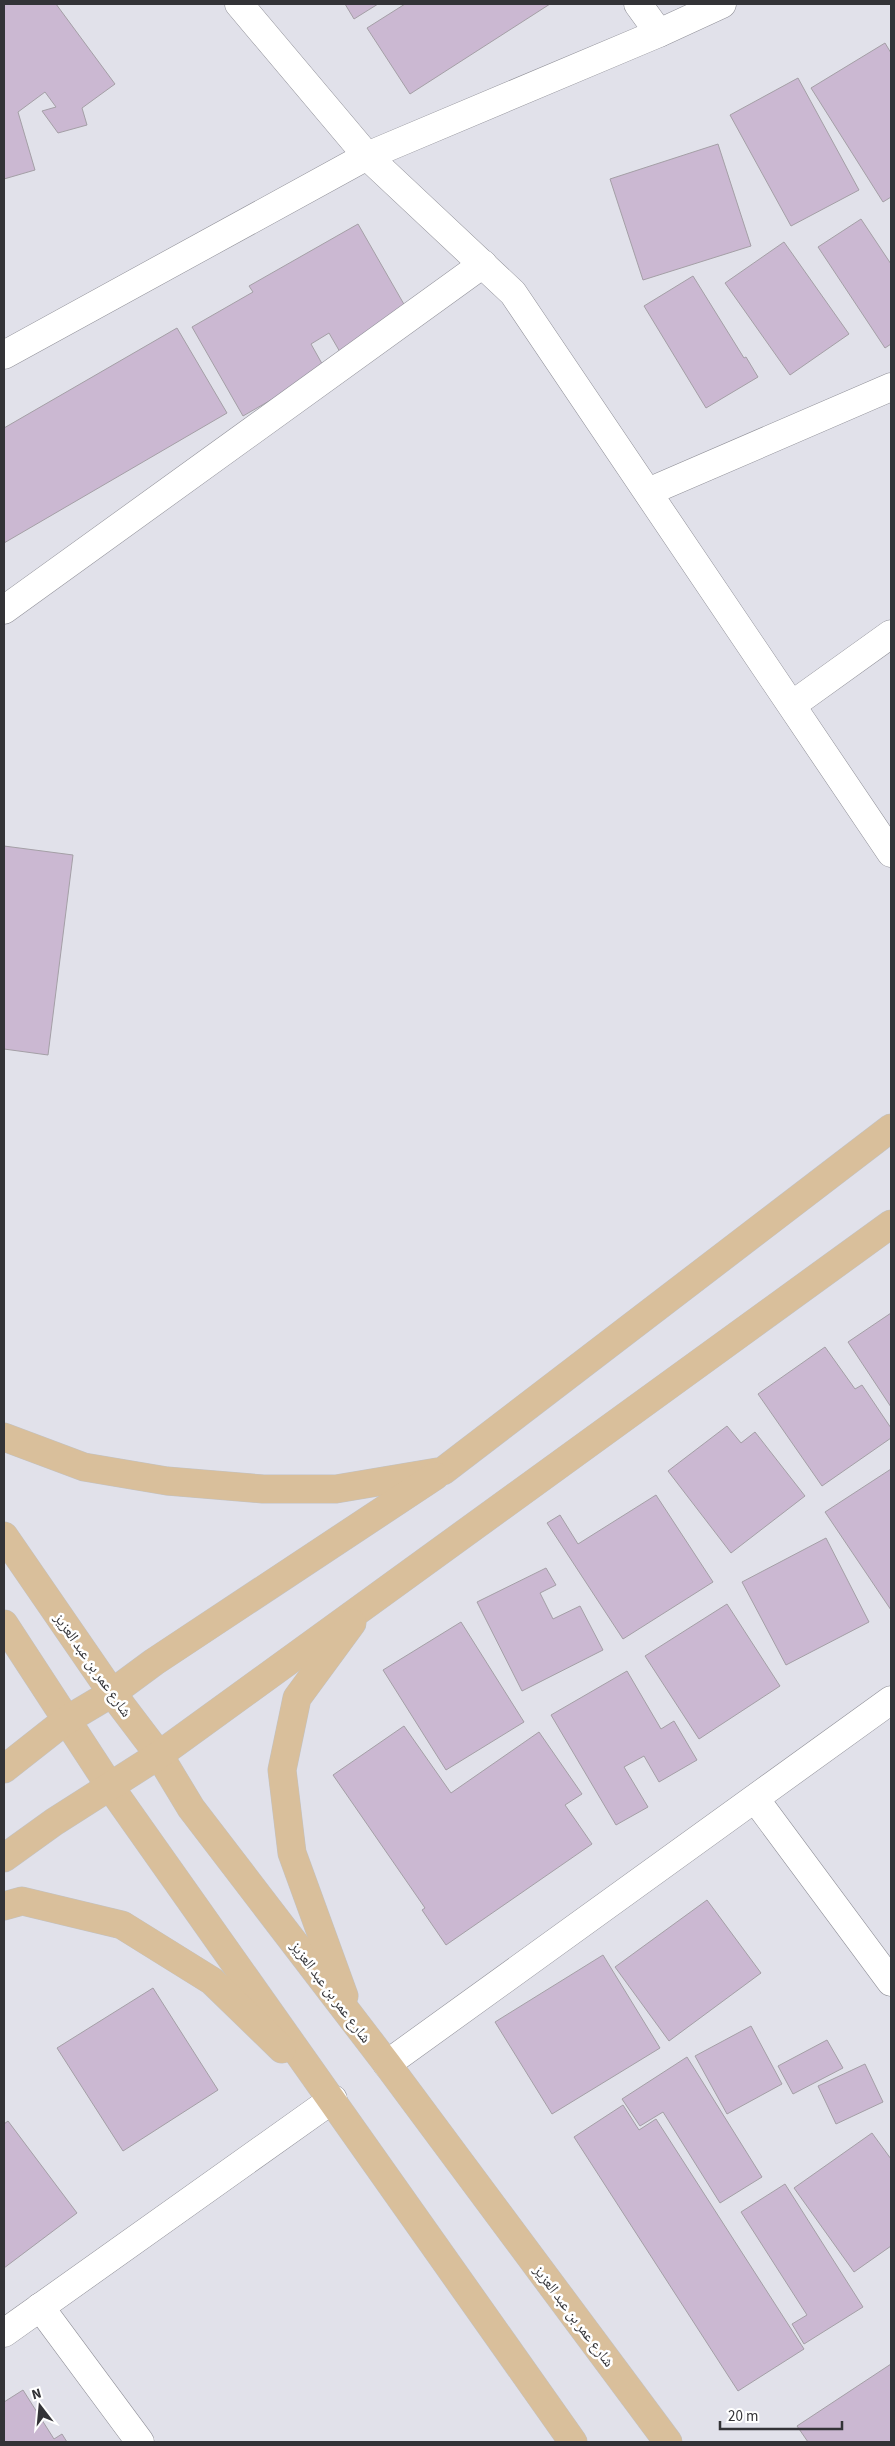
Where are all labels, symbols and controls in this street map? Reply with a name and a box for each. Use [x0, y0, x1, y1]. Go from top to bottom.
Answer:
street label: شارع عمر بن عبد العزيز [48, 1608, 136, 1722]
street label: شارع عمر بن عبد العزيز [285, 1936, 376, 2048]
street label: شارع عمر بن عبد العزيز [528, 2260, 619, 2372]
north arrow [15, 2381, 65, 2431]
text: N [29, 2384, 44, 2405]
scale bar [720, 2398, 842, 2430]
text: 20 m [728, 2406, 758, 2427]

